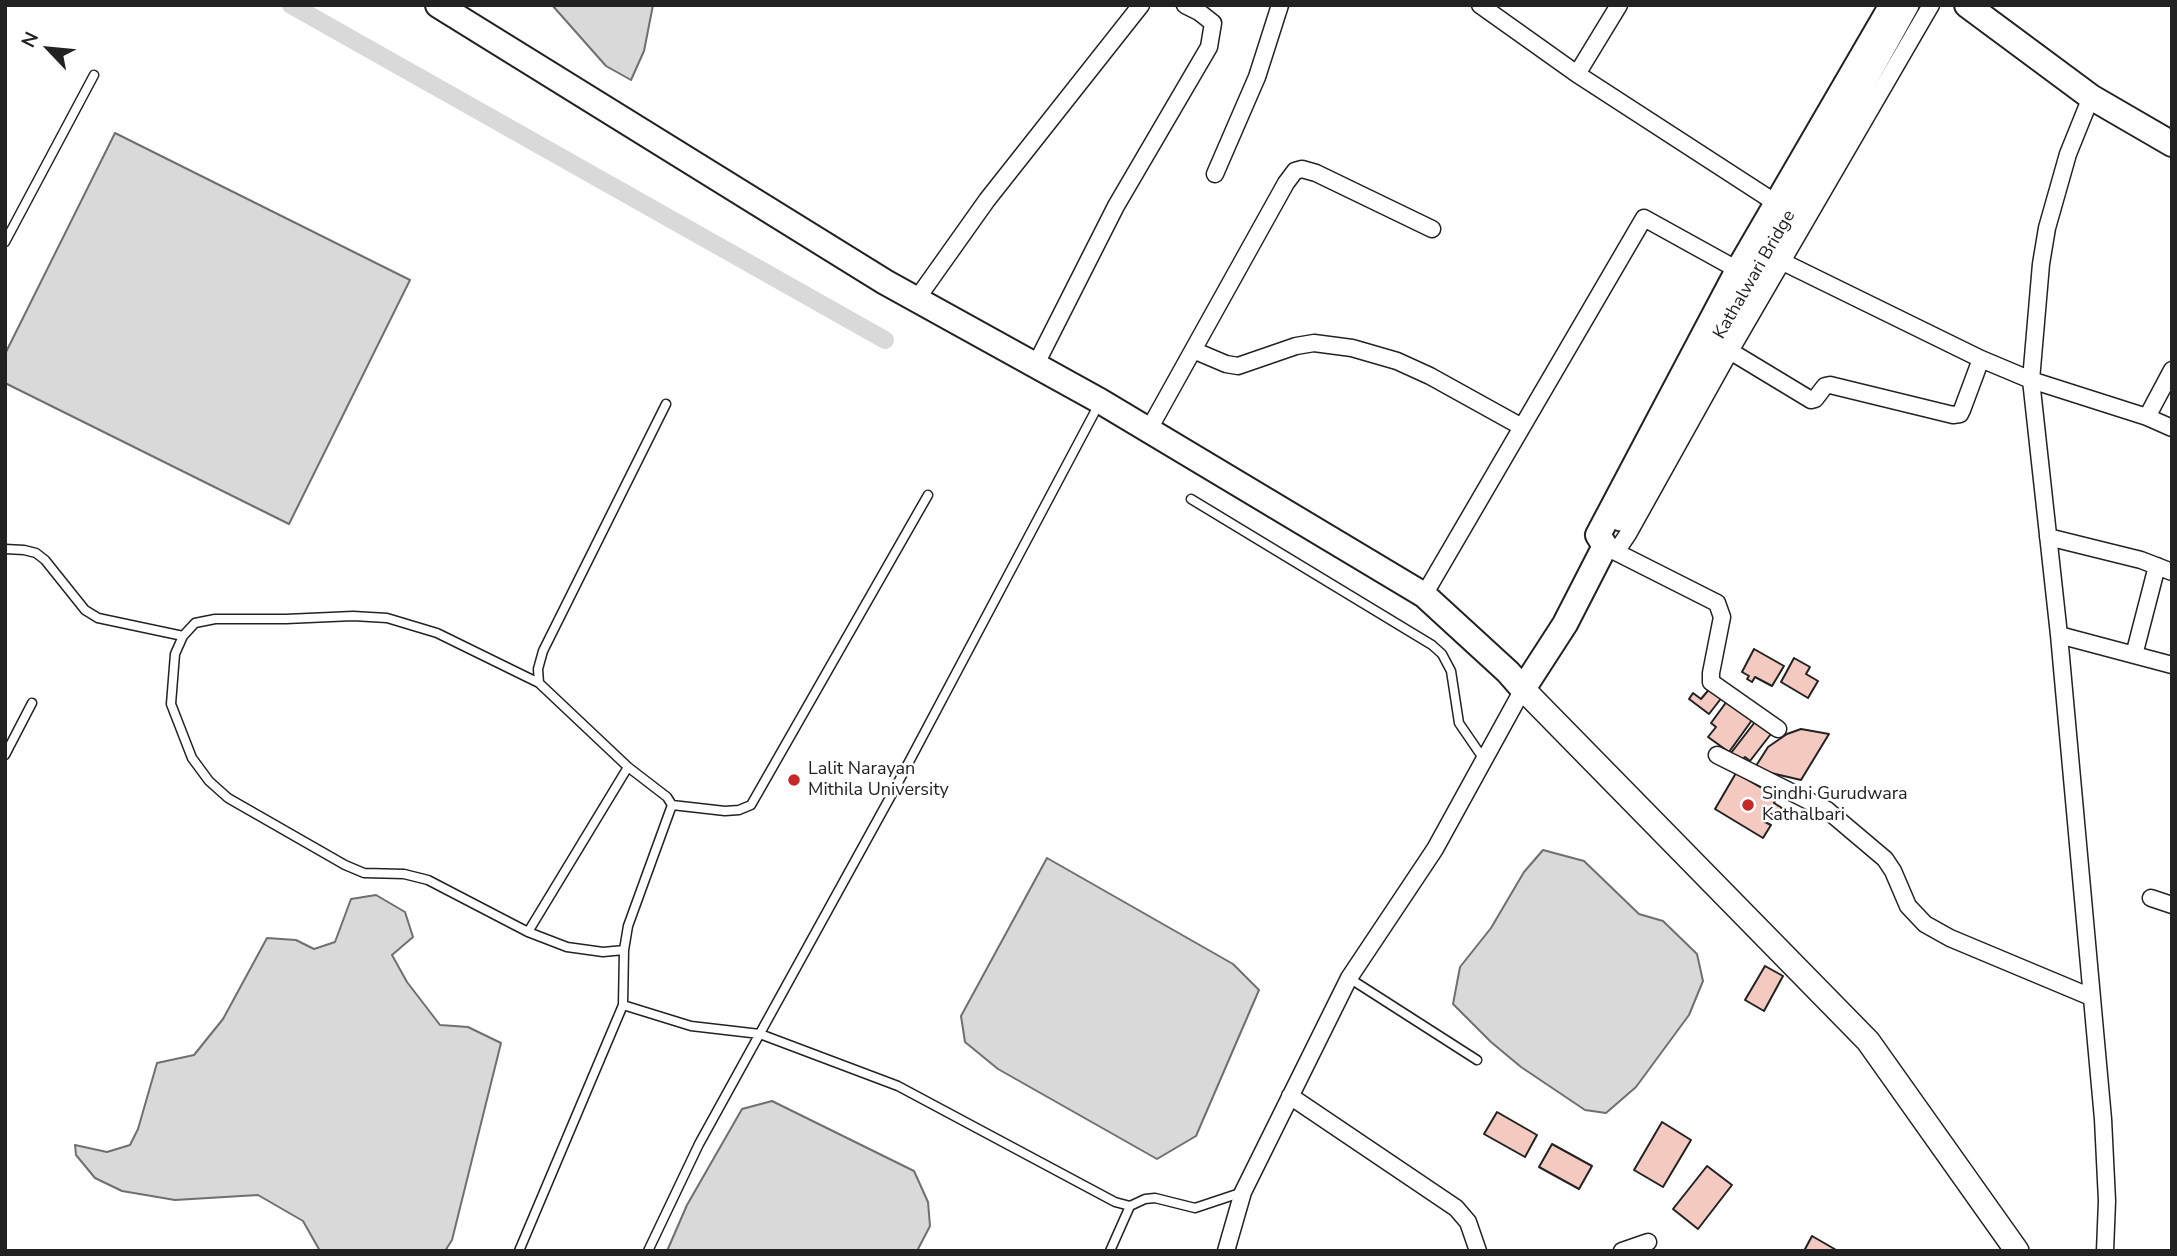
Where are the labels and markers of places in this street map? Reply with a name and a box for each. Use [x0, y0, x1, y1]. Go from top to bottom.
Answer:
place label: Lalit Narayan Mithila University [808, 759, 949, 802]
marker: Lalit Narayan Mithila University [786, 772, 802, 788]
place label: Sindhi Gurudwara Kathalbari [1762, 784, 1908, 826]
marker: Sindhi Gurudwara Kathalbari [1740, 797, 1756, 813]

